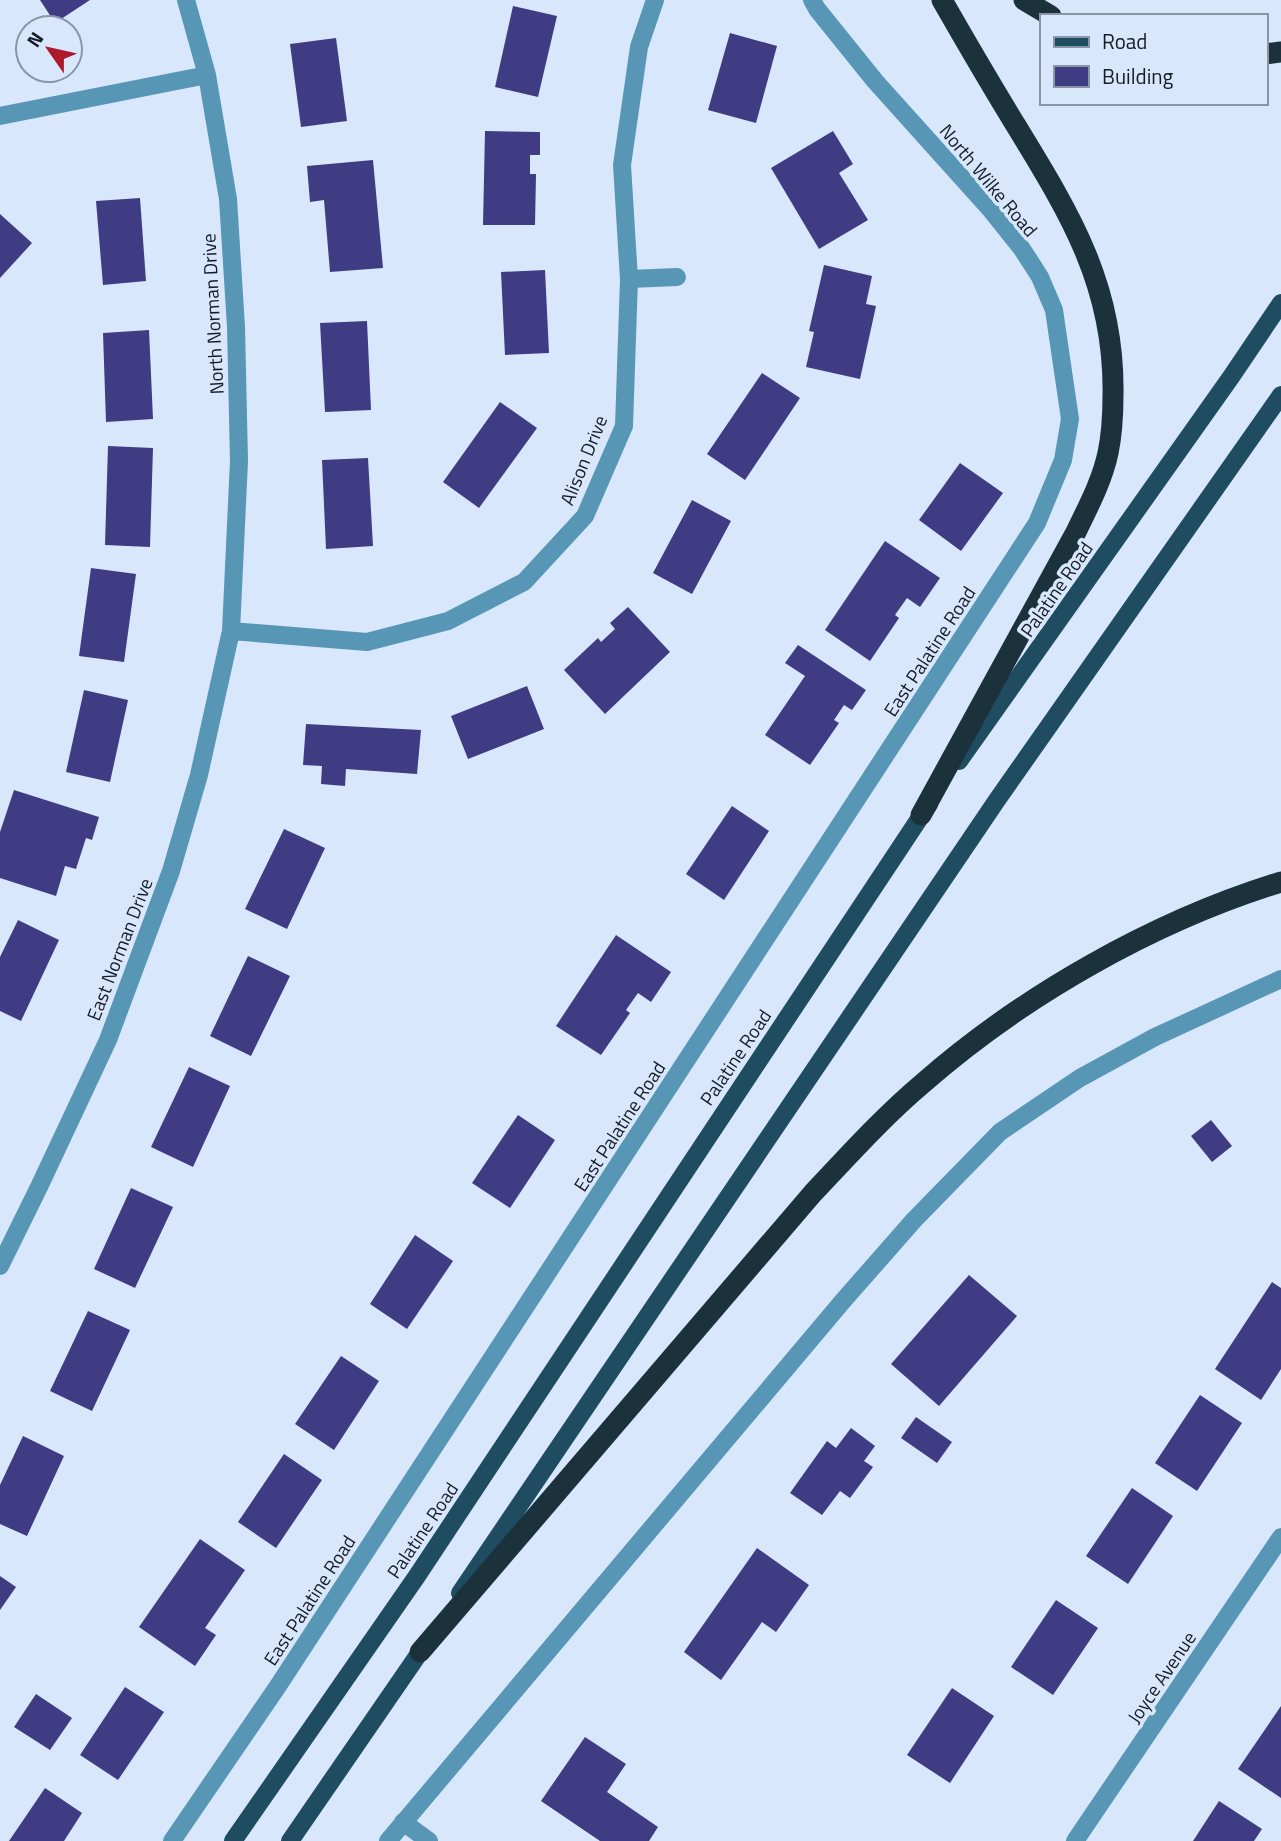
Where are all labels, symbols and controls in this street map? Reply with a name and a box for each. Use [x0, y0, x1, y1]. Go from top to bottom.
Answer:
north arrow [14, 14, 84, 84]
legend [1040, 14, 1267, 105]
text: Road [1102, 25, 1147, 57]
text: N [19, 26, 50, 53]
text: Building [1102, 60, 1174, 92]
street label: North Wilke Road [933, 117, 1045, 243]
street label: North Norman Drive [193, 233, 231, 395]
street label: Alison Drive [552, 411, 614, 509]
street label: Palatine Road [1012, 535, 1100, 643]
street label: East Palatine Road [876, 580, 982, 722]
street label: East Norman Drive [79, 874, 159, 1024]
street label: Palatine Road [692, 1003, 778, 1111]
street label: East Palatine Road [566, 1055, 672, 1197]
street label: Palatine Road [379, 1476, 465, 1584]
street label: East Palatine Road [256, 1529, 362, 1671]
street label: Joyce Avenue [1119, 1625, 1203, 1729]

